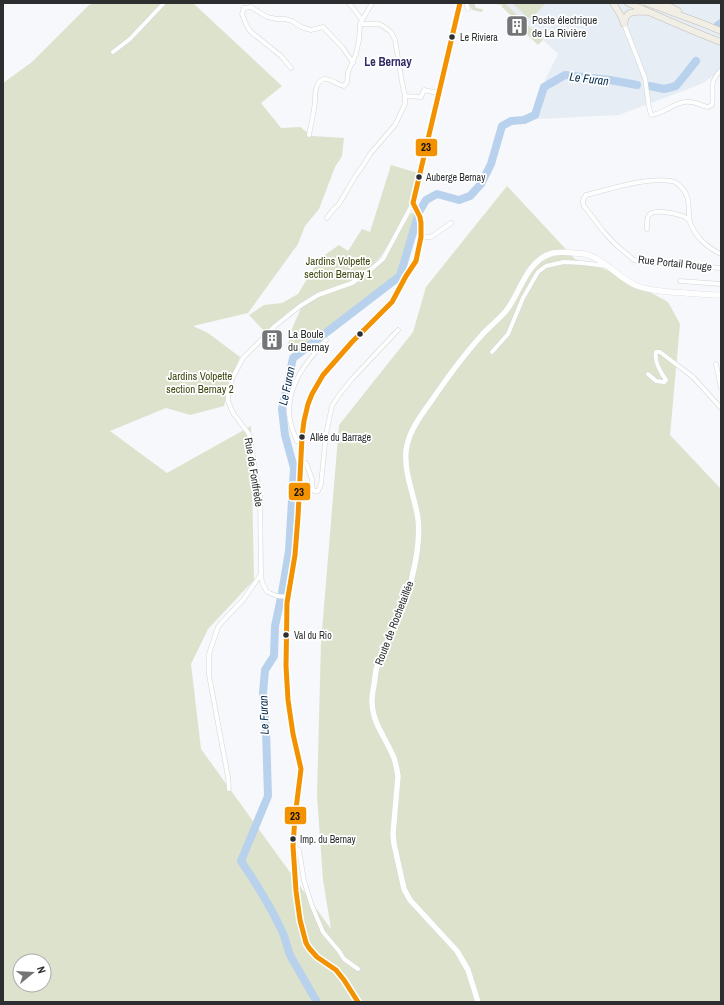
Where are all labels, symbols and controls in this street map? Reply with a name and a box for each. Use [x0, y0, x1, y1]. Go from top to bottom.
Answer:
building icon: Poste électrique de La Rivière [504, 13, 530, 39]
place label: Poste électrique de La Rivière [532, 13, 597, 40]
place label: Le Riviera [460, 31, 498, 44]
marker: Le Riviera [447, 32, 457, 42]
district label: Le Bernay [364, 54, 412, 70]
water label: Le Furan [568, 69, 610, 89]
line badge: 23 [415, 138, 438, 157]
text: 23 [421, 140, 431, 154]
place label: Auberge Bernay [425, 171, 486, 184]
marker: Auberge Bernay [414, 172, 424, 182]
street label: Rue Portail Rouge [637, 252, 713, 274]
park label: Jardins Volpette section Bernay 1 [304, 254, 372, 281]
building icon: La Boule du Bernay [259, 327, 285, 353]
place label: La Boule du Bernay [288, 327, 330, 354]
unlabelled marker [355, 329, 365, 339]
water label: Le Furan [275, 365, 299, 407]
park label: Jardins Volpette section Bernay 2 [166, 369, 234, 396]
place label: Allée du Barrage [309, 431, 372, 444]
marker: Allée du Barrage [297, 432, 307, 442]
street label: Rue de Fontfrède [242, 436, 266, 508]
line badge: 23 [288, 482, 311, 501]
text: 23 [294, 485, 304, 499]
street label: Route de Rochetaillée [371, 579, 417, 667]
place label: Val du Rio [294, 629, 332, 642]
marker: Val du Rio [281, 630, 291, 640]
water label: Le Furan [255, 695, 273, 735]
line badge: 23 [284, 806, 307, 825]
text: 23 [290, 809, 300, 823]
place label: Imp. du Bernay [300, 833, 357, 846]
marker: Imp. du Bernay [288, 834, 298, 844]
north arrow [12, 953, 52, 993]
text: N [34, 965, 49, 975]

